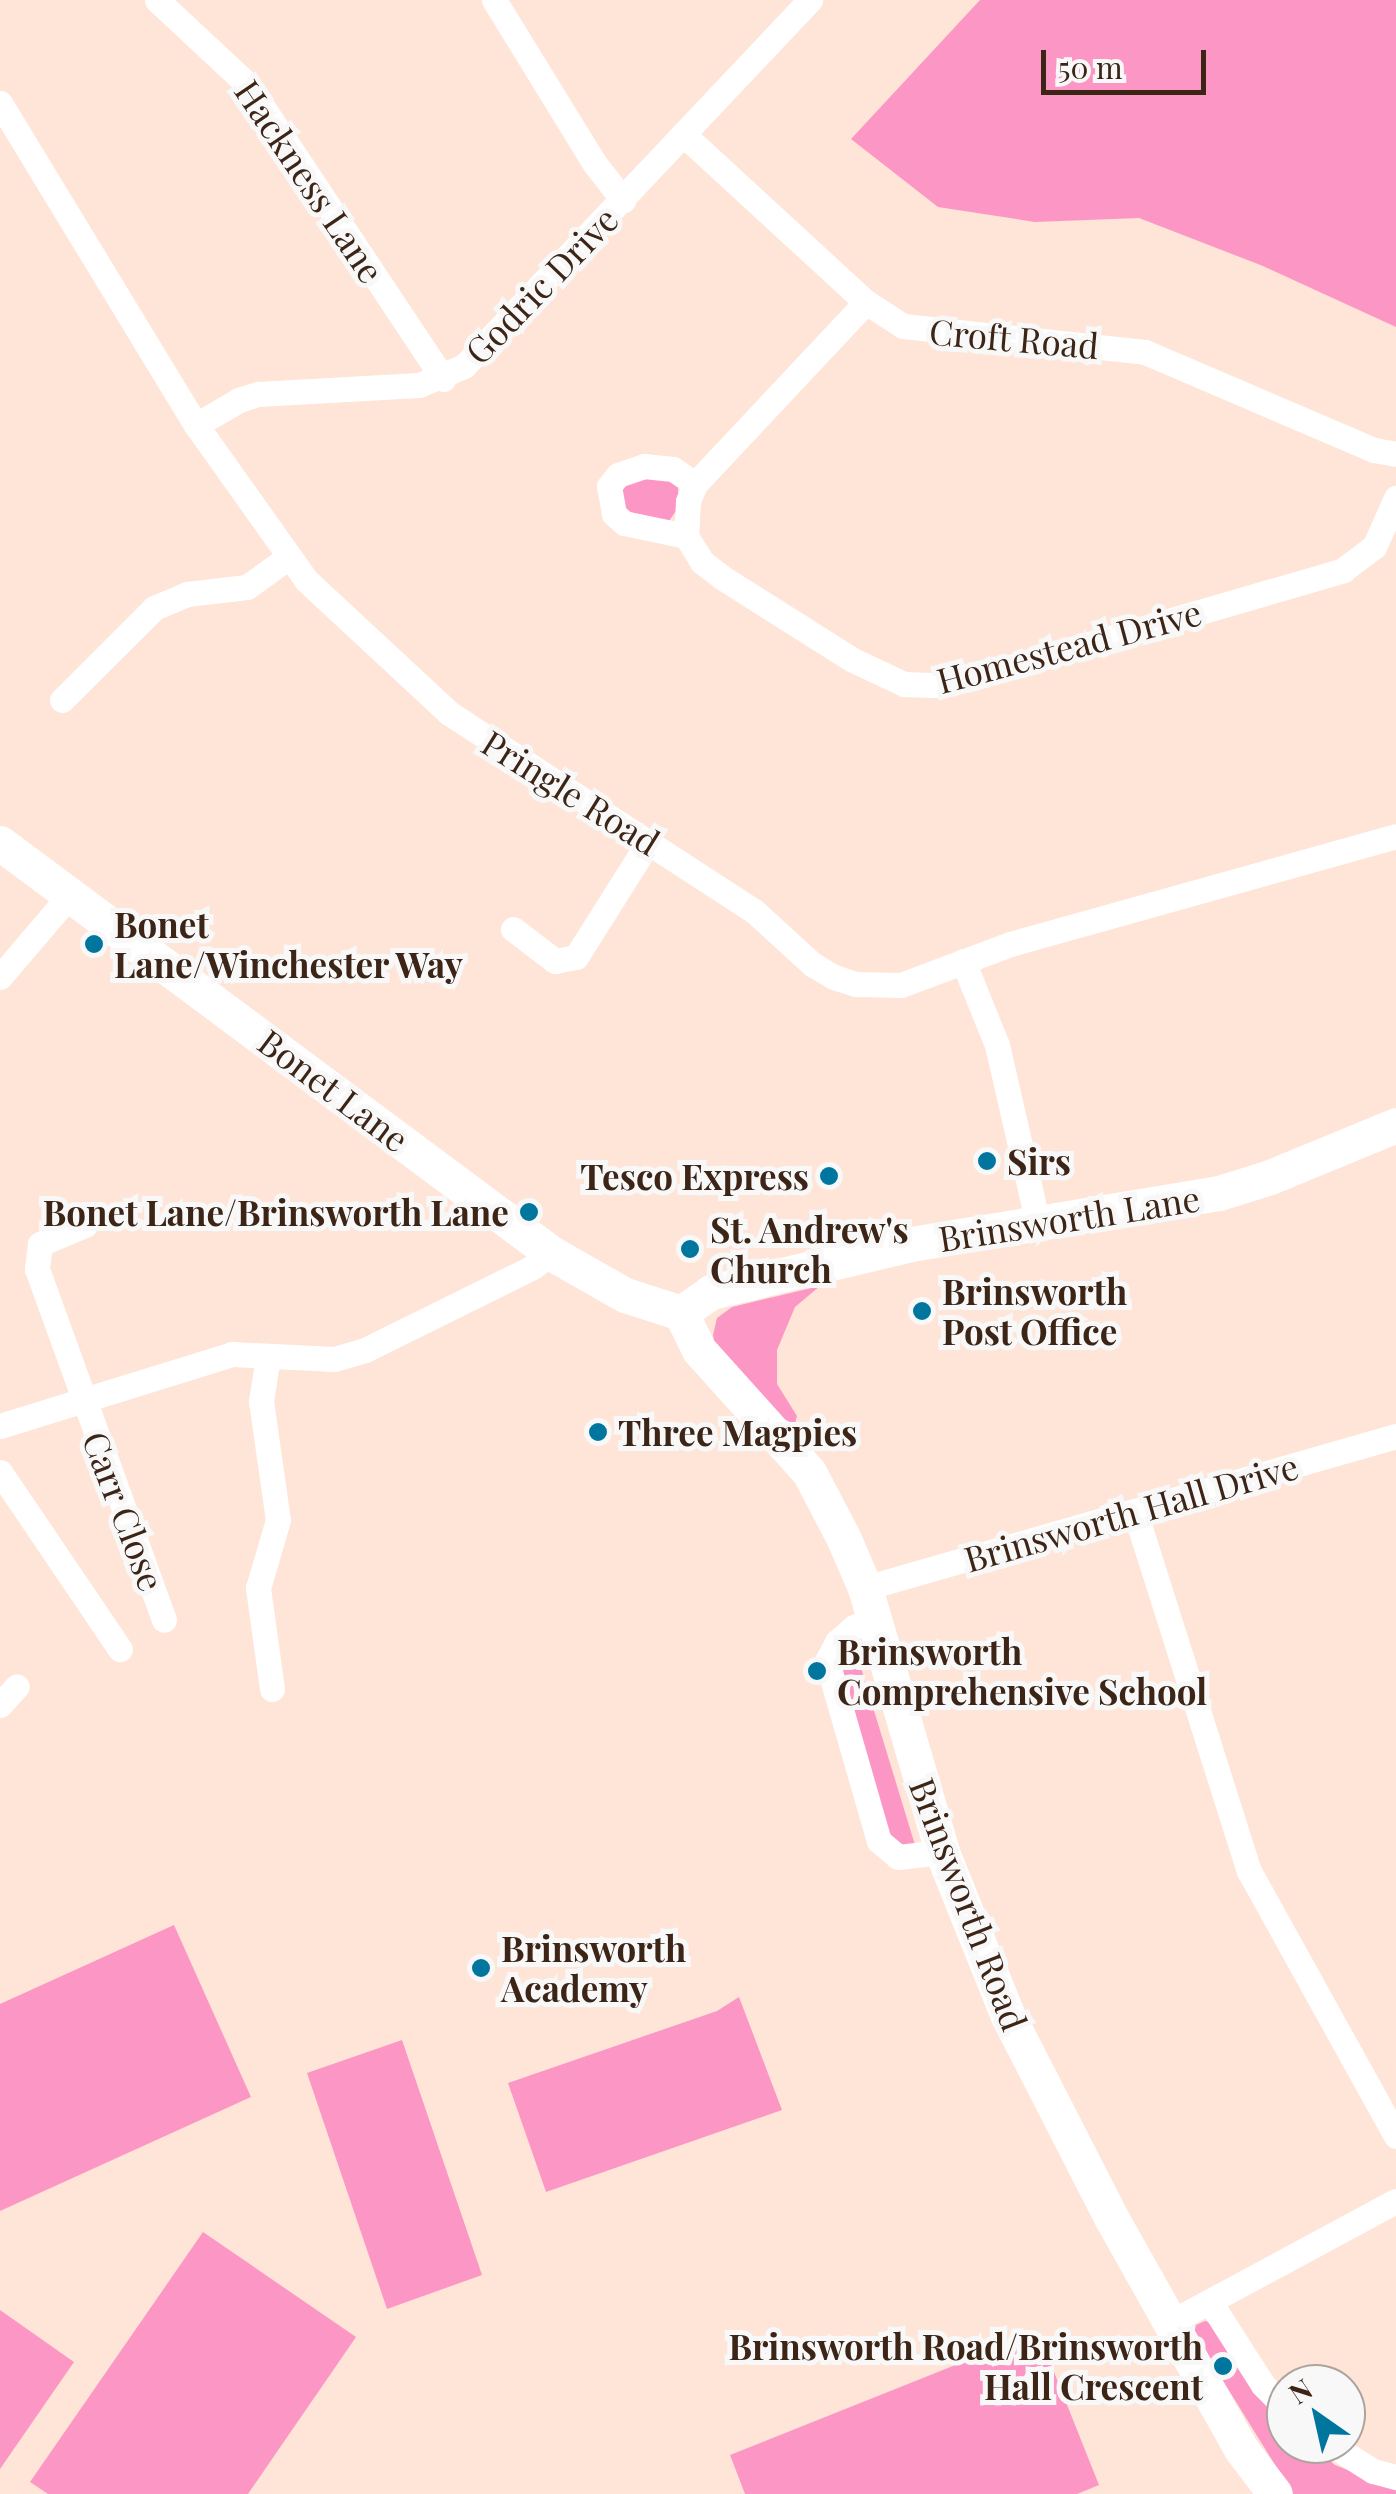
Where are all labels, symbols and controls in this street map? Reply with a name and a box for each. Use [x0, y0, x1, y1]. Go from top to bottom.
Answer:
scale bar [1046, 30, 1211, 92]
text: 50 m [1058, 47, 1123, 87]
street label: Hackness Lane [227, 72, 393, 290]
street label: Godric Drive [456, 198, 626, 372]
street label: Croft Road [927, 310, 1101, 366]
street label: Homestead Drive [932, 591, 1206, 701]
street label: Pringle Road [475, 721, 667, 863]
place label: Bonet Lane/Winchester Way [114, 903, 465, 985]
marker: Bonet Lane/Winchester Way [83, 933, 105, 955]
street label: Bonet Lane [251, 1020, 417, 1160]
place label: Sirs [1007, 1140, 1071, 1182]
marker: Sirs [976, 1150, 998, 1172]
place label: Tesco Express [580, 1155, 809, 1197]
marker: Tesco Express [818, 1165, 840, 1187]
street label: Brinsworth Lane [935, 1177, 1203, 1259]
place label: Bonet Lane/Brinsworth Lane [43, 1191, 509, 1233]
marker: Bonet Lane/Brinsworth Lane [518, 1201, 540, 1223]
place label: St. Andrew's Church [710, 1208, 910, 1290]
marker: St. Andrew's Church [679, 1238, 701, 1260]
place label: Brinsworth Post Office [942, 1270, 1127, 1352]
marker: Brinsworth Post Office [911, 1300, 933, 1322]
place label: Three Magpies [618, 1411, 857, 1453]
marker: Three Magpies [587, 1421, 609, 1443]
street label: Carr Close [74, 1425, 174, 1597]
street label: Brinsworth Hall Drive [959, 1444, 1303, 1580]
place label: Brinsworth Comprehensive School [837, 1630, 1207, 1712]
marker: Brinsworth Comprehensive School [806, 1660, 828, 1682]
street label: Brinsworth Road [902, 1772, 1036, 2036]
place label: Brinsworth Academy [501, 1927, 686, 2009]
marker: Brinsworth Academy [470, 1957, 492, 1979]
place label: Brinsworth Road/Brinsworth Hall Crescent [728, 2325, 1203, 2407]
marker: Brinsworth Road/Brinsworth Hall Crescent [1212, 2355, 1234, 2377]
north arrow [1266, 2364, 1366, 2464]
text: N [1281, 2369, 1319, 2411]

